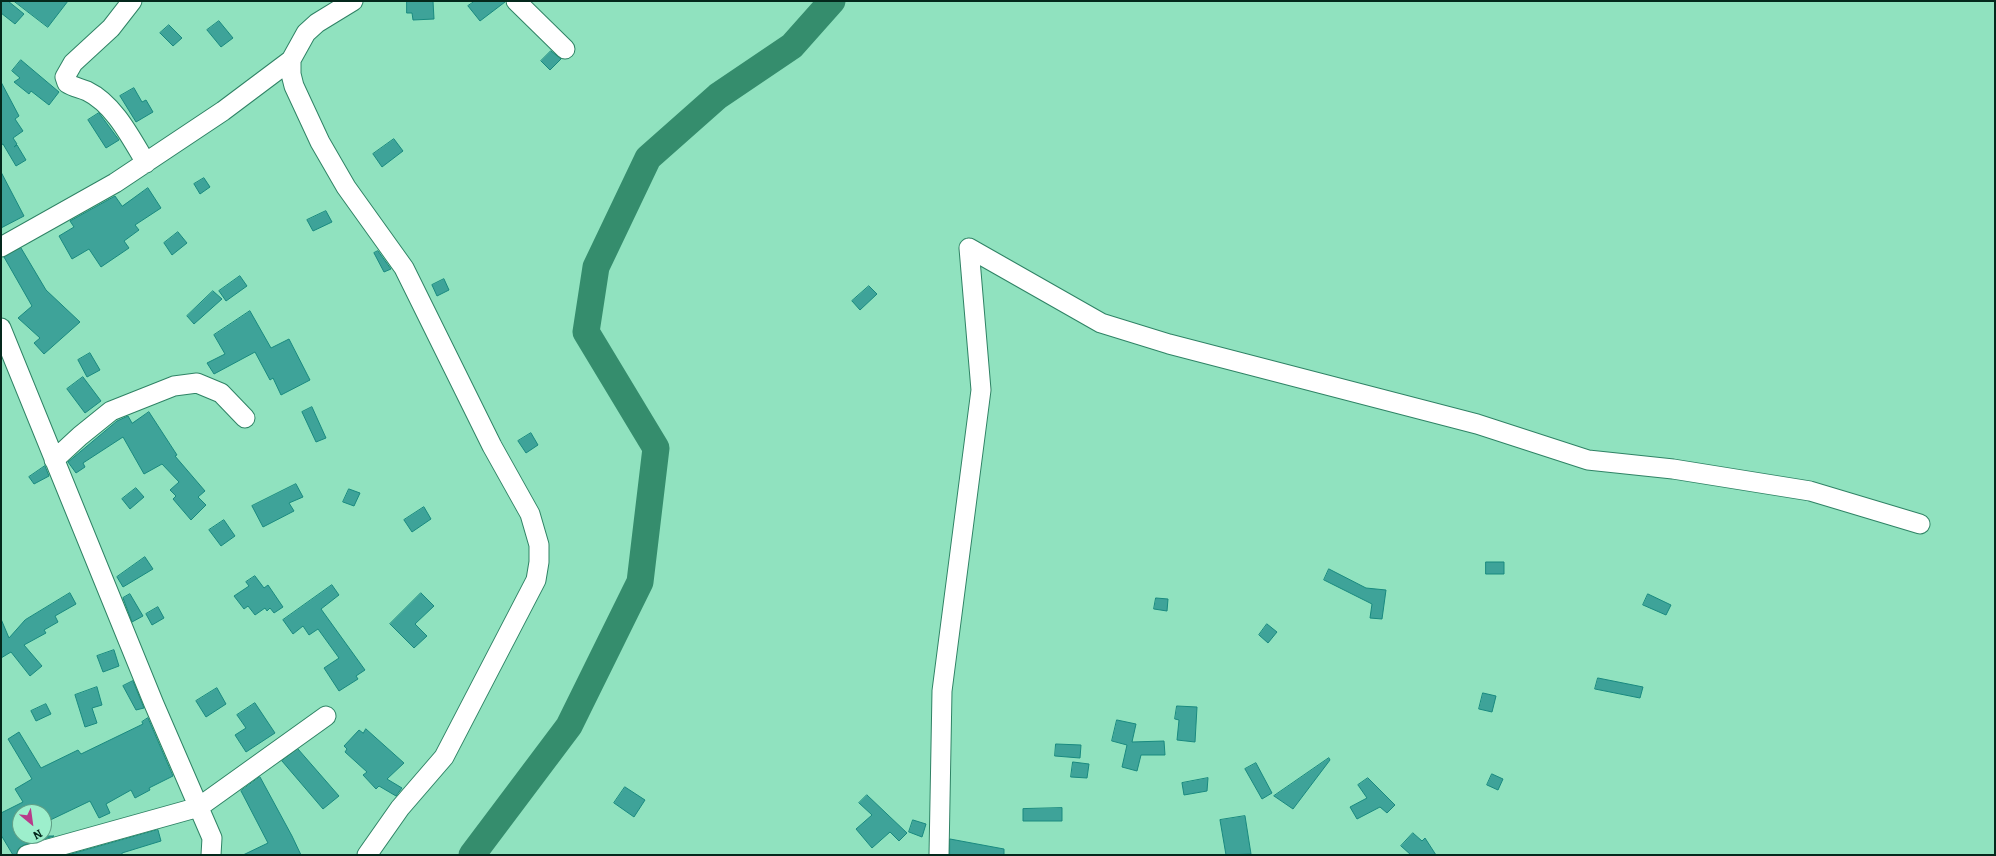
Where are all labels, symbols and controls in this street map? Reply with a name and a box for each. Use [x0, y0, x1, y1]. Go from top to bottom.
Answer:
north arrow [12, 804, 52, 844]
text: N [31, 826, 44, 842]

